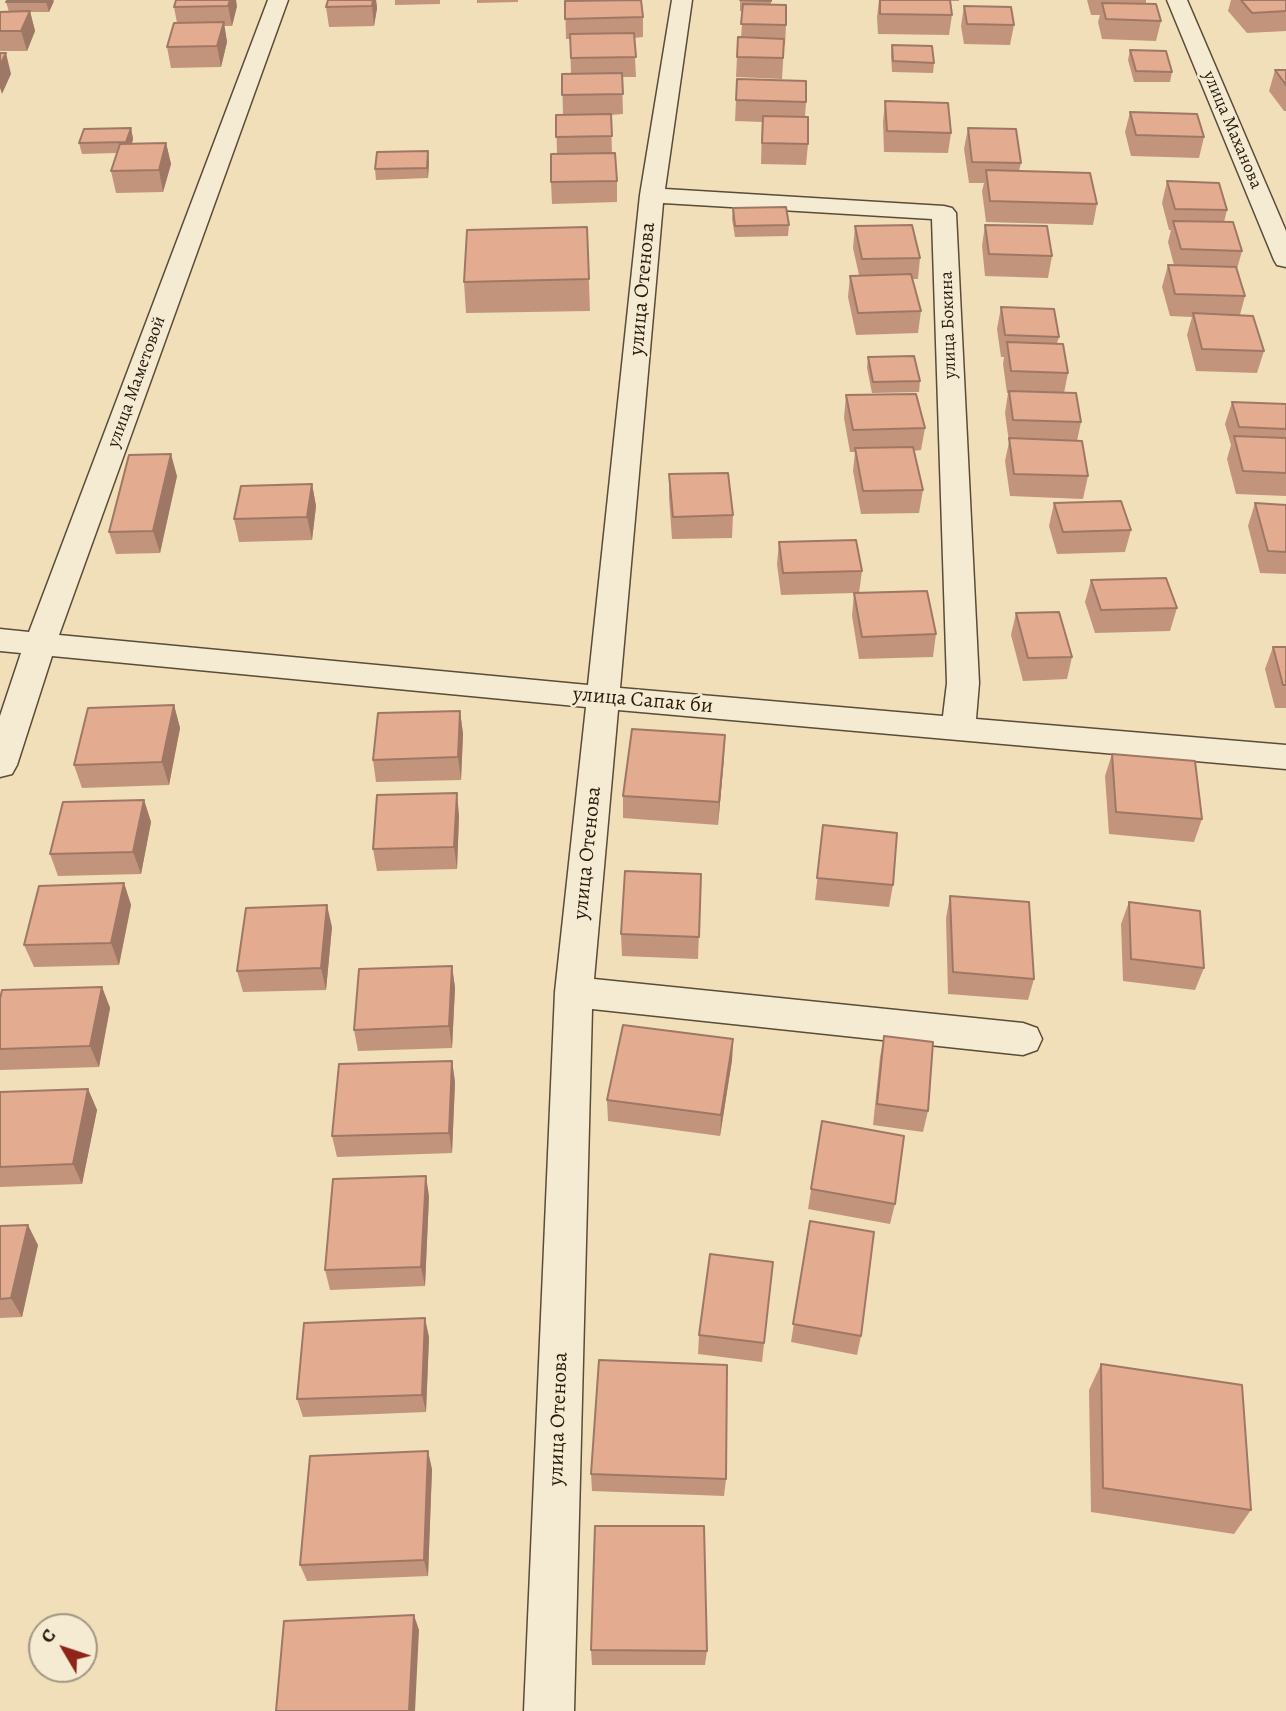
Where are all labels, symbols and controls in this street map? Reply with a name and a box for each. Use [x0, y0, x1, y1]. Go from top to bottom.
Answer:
street label: улица Маханова [1197, 68, 1267, 192]
street label: улица Отенова [625, 221, 661, 357]
street label: улица Бокина [936, 271, 962, 379]
street label: улица Маметовой [103, 313, 171, 451]
street label: улица Сапак би [572, 682, 714, 720]
street label: улица Отенова [568, 785, 608, 921]
street label: улица Отенова [544, 1352, 574, 1486]
north arrow [28, 1613, 98, 1683]
text: С [34, 1623, 62, 1649]

